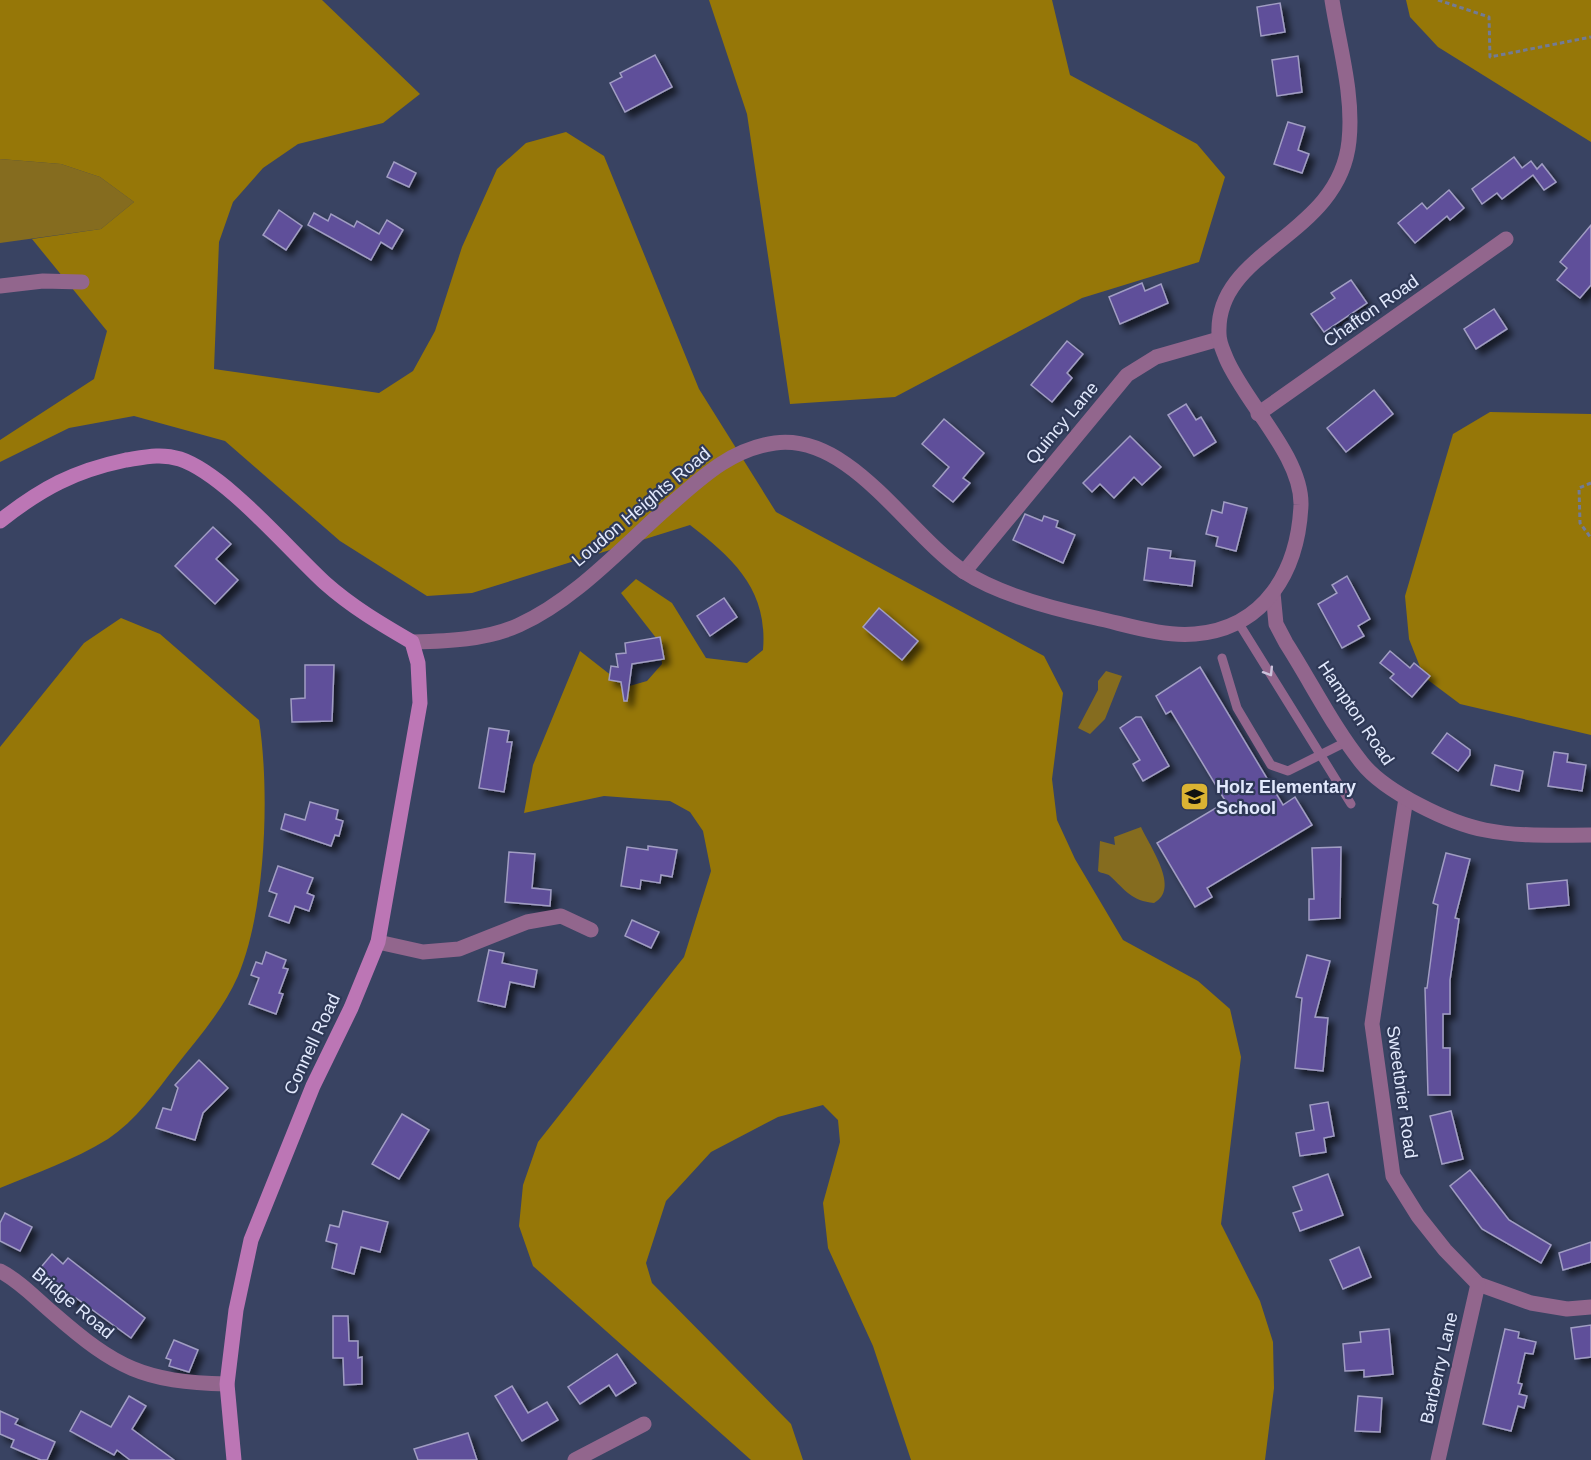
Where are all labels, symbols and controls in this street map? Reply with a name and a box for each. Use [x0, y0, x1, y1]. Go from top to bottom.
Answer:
street label: Chafton Road [1320, 271, 1422, 351]
street label: Quincy Lane [1022, 378, 1102, 468]
street label: Loudon Heights Road [568, 443, 714, 571]
street label: Hampton Road [1314, 657, 1398, 769]
one-way arrow [1262, 666, 1274, 676]
place label: Holz Elementary School [1216, 777, 1356, 818]
school or university icon: Holz Elementary School [1179, 781, 1211, 813]
street label: Connell Road [280, 990, 344, 1098]
street label: Sweetbrier Road [1383, 1024, 1421, 1160]
street label: Bridge Road [28, 1263, 118, 1343]
street label: Barberry Lane [1416, 1310, 1462, 1426]

